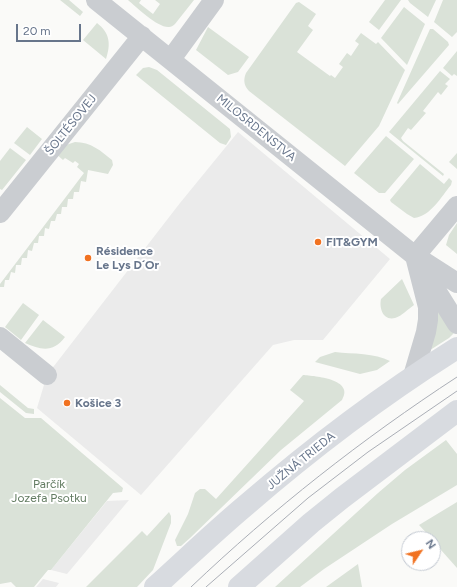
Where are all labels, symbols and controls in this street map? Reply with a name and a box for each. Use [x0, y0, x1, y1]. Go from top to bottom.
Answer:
scale bar [18, 16, 83, 42]
text: 20 m [23, 24, 51, 38]
street label: ŠOLTÉSOVEJ [42, 92, 100, 158]
street label: MILOSRDENSTVA [213, 92, 299, 164]
place label: FIT&GYM [326, 235, 378, 249]
marker: FIT&GYM [313, 237, 323, 247]
place label: Résidence Le Lys D´Or [96, 244, 159, 272]
marker: Résidence Le Lys D´Or [83, 253, 93, 263]
place label: Košice 3 [75, 396, 121, 410]
marker: Košice 3 [62, 398, 72, 408]
street label: JUŽNÁ TRIEDA [264, 429, 338, 493]
park label: Parčík Jozefa Psotku [11, 477, 87, 505]
north arrow [401, 531, 441, 571]
text: N [423, 537, 438, 552]

